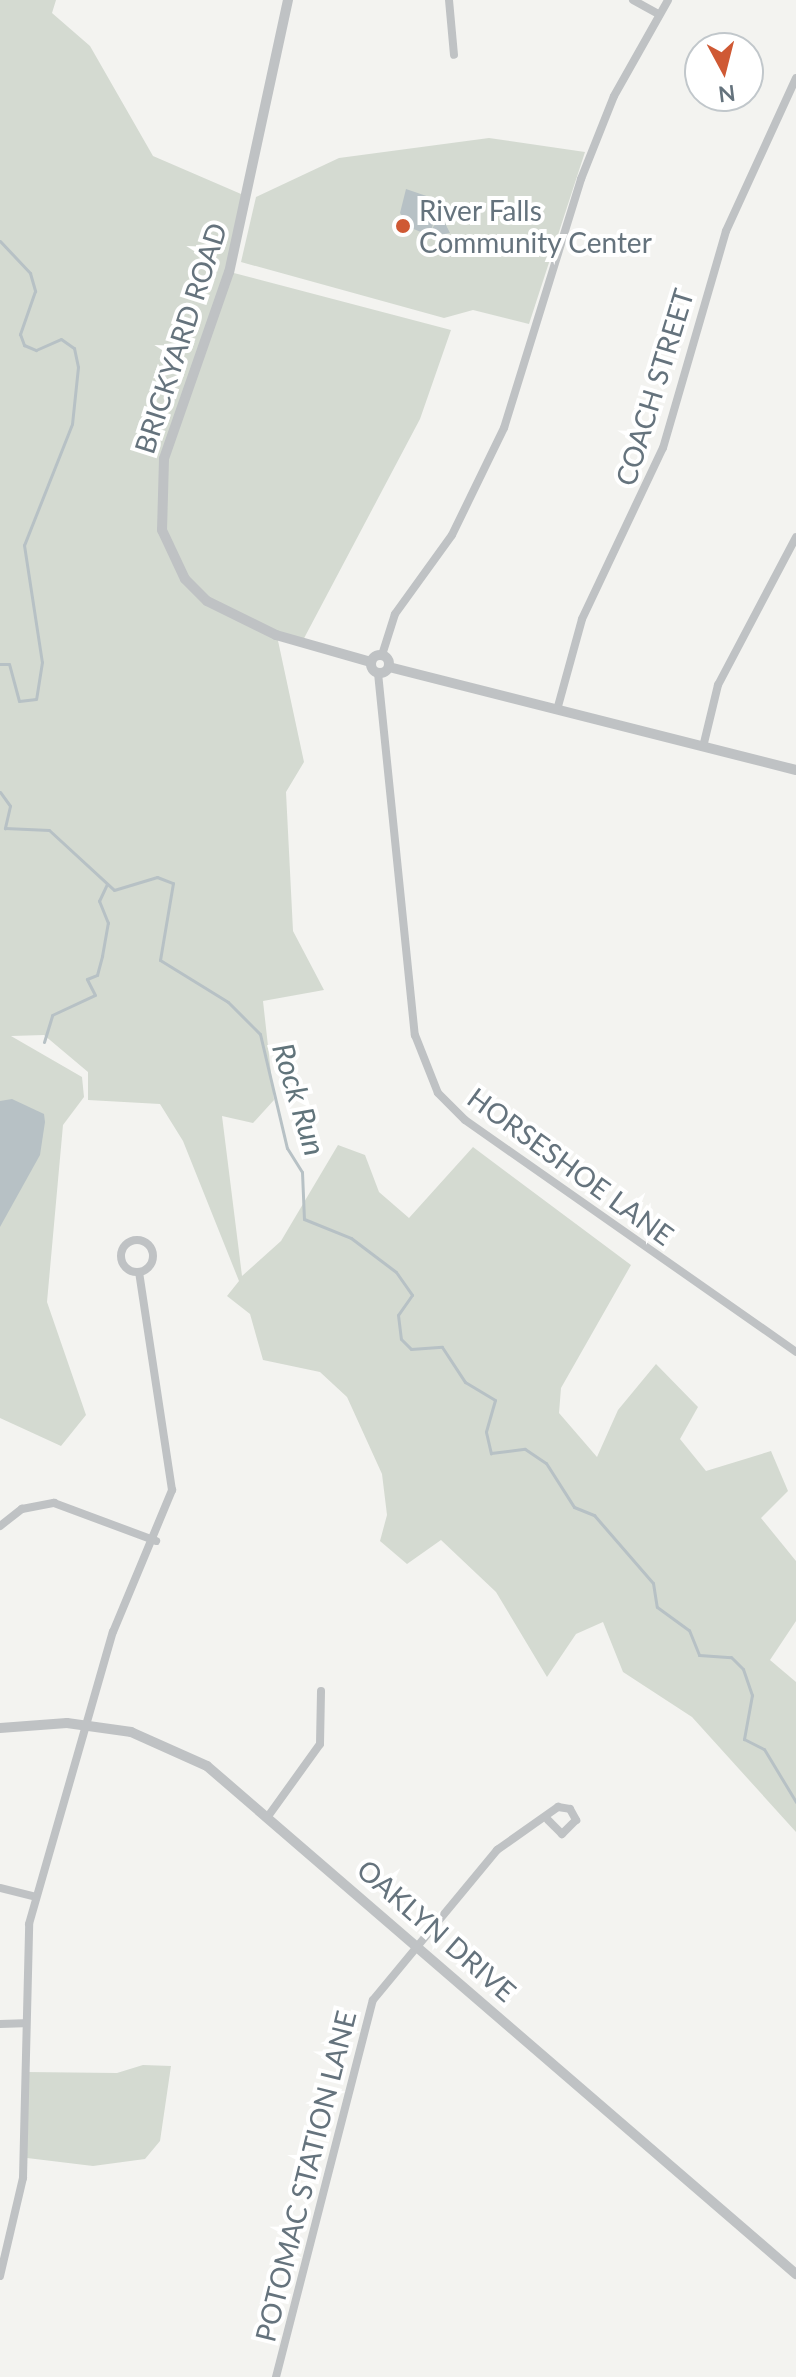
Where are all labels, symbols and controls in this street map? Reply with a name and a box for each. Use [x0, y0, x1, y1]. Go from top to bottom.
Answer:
north arrow [684, 32, 764, 112]
text: N [717, 80, 737, 109]
place label: River Falls Community Center [419, 193, 653, 259]
marker: River Falls Community Center [394, 217, 412, 235]
street label: BRICKYARD ROAD [127, 218, 233, 458]
street label: COACH STREET [608, 285, 700, 489]
water label: Rock Run [266, 1038, 334, 1160]
street label: HORSESHOE LANE [462, 1080, 680, 1252]
street label: OAKLYN DRIVE [351, 1852, 523, 2008]
street label: POTOMAC STATION LANE [248, 2007, 362, 2345]

